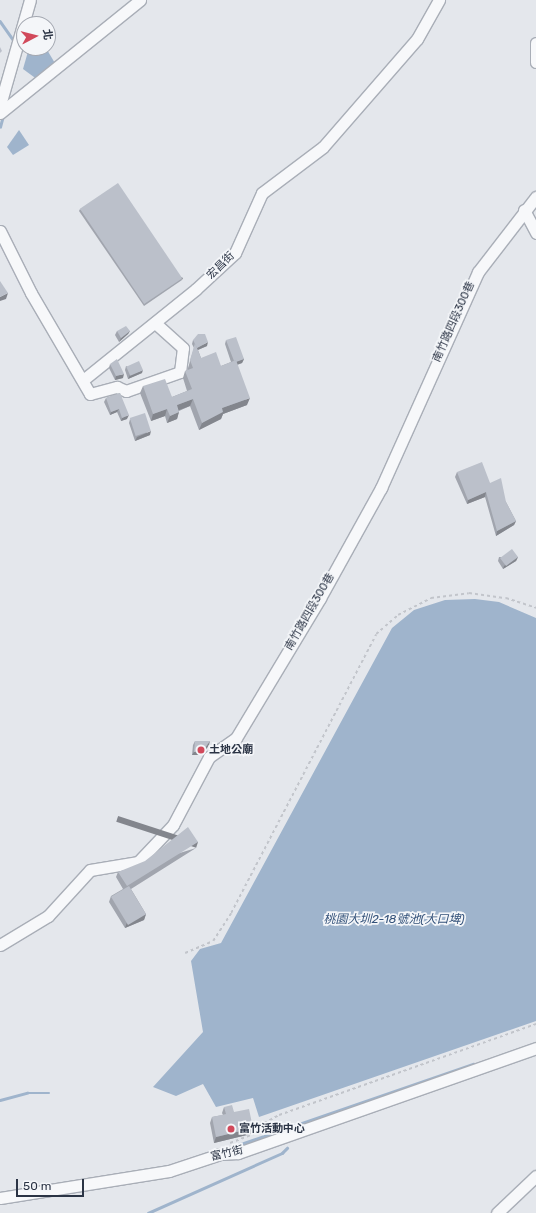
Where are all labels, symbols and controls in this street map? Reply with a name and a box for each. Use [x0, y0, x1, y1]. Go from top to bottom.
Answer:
north arrow [16, 16, 56, 56]
text: 北 [40, 28, 55, 41]
street label: 宏昌街 [205, 250, 237, 282]
street label: 南竹路四段300巷 [430, 280, 478, 364]
street label: 南竹路四段300巷 [283, 571, 337, 653]
place label: 土地公廟 [209, 743, 253, 757]
marker: 土地公廟 [196, 745, 206, 755]
water label: 桃園大圳2-18號池(大口埤) [323, 913, 465, 927]
place label: 富竹活動中心 [239, 1122, 305, 1136]
marker: 富竹活動中心 [226, 1124, 236, 1134]
street label: 富竹街 [209, 1144, 245, 1164]
scale bar [18, 1171, 86, 1197]
text: 50 m [23, 1179, 51, 1193]

